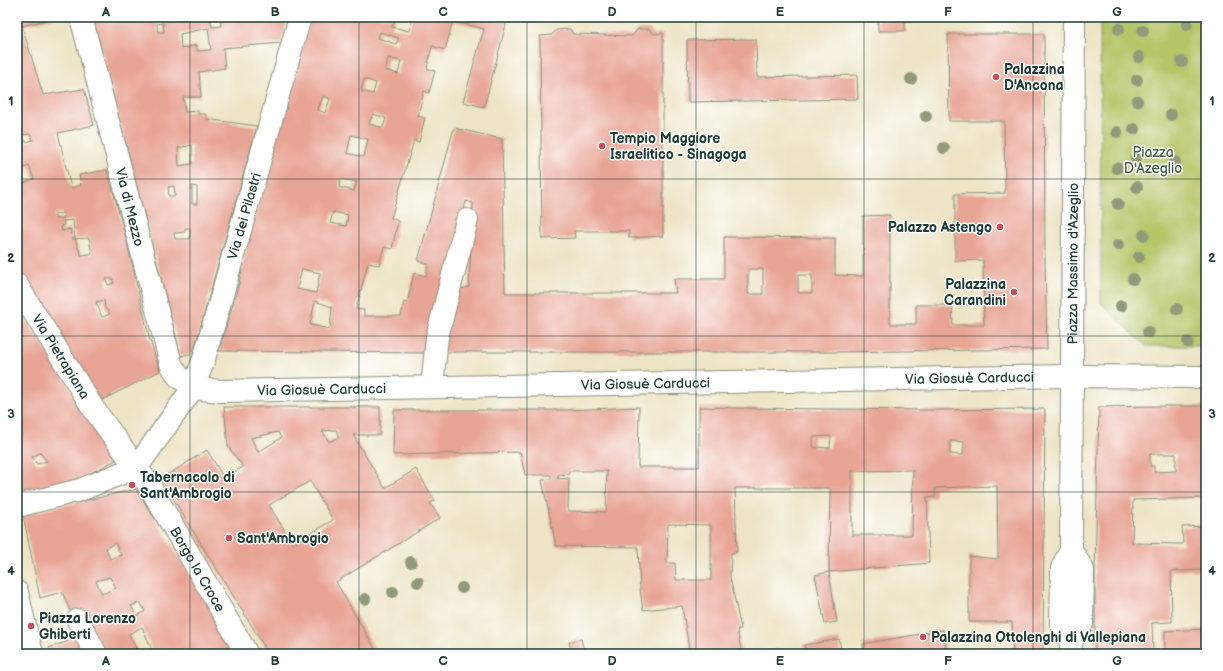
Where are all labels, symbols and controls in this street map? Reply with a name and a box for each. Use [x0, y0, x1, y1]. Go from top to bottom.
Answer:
text: A [101, 4, 110, 20]
text: B [270, 4, 280, 20]
text: C [438, 4, 448, 20]
text: D [607, 4, 617, 20]
text: E [776, 4, 785, 20]
text: F [944, 4, 952, 20]
text: G [1112, 4, 1122, 20]
place label: Palazzina D'Ancona [1004, 61, 1065, 94]
marker: Palazzina D'Ancona [991, 72, 1001, 82]
text: 1 [8, 93, 14, 109]
text: 1 [1209, 93, 1215, 109]
place label: Tempio Maggiore Israelitico - Sinagoga [610, 130, 747, 163]
marker: Tempio Maggiore Israelitico - Sinagoga [597, 141, 607, 151]
park label: Piazza D'Azeglio [1124, 144, 1182, 177]
street label: Via di Mezzo [112, 166, 147, 248]
street label: Via dei Pilastri [224, 171, 265, 262]
street label: Piazza Massimo d'Azeglio [1064, 183, 1082, 344]
place label: Palazzo Astengo [888, 219, 992, 236]
marker: Palazzo Astengo [995, 222, 1005, 232]
text: 2 [7, 250, 15, 266]
text: 2 [1208, 250, 1216, 266]
place label: Palazzina Carandini [944, 276, 1006, 309]
marker: Palazzina Carandini [1009, 287, 1019, 297]
street label: Via Pietrapiana [28, 311, 93, 402]
street label: Via Giosuè Carducci [905, 369, 1034, 388]
street label: Via Giosuè Carducci [581, 374, 710, 394]
street label: Via Giosuè Carducci [257, 380, 386, 399]
text: 3 [7, 406, 15, 422]
text: 3 [1208, 406, 1216, 422]
place label: Tabernacolo di Sant'Ambrogio [140, 469, 235, 502]
marker: Tabernacolo di Sant'Ambrogio [127, 480, 137, 490]
street label: Borgo la Croce [166, 524, 229, 615]
place label: Sant'Ambrogio [237, 530, 329, 547]
marker: Sant'Ambrogio [224, 533, 234, 543]
text: 4 [7, 563, 15, 579]
text: 4 [1208, 563, 1216, 579]
place label: Piazza Lorenzo Ghiberti [39, 610, 136, 643]
marker: Piazza Lorenzo Ghiberti [26, 621, 36, 631]
place label: Palazzina Ottolenghi di Vallepiana [931, 629, 1146, 646]
marker: Palazzina Ottolenghi di Vallepiana [918, 632, 928, 642]
text: A [101, 653, 110, 669]
text: B [270, 653, 280, 669]
text: C [438, 653, 448, 669]
text: D [607, 653, 617, 669]
text: E [776, 653, 785, 669]
text: F [944, 653, 952, 669]
text: G [1112, 653, 1122, 669]

